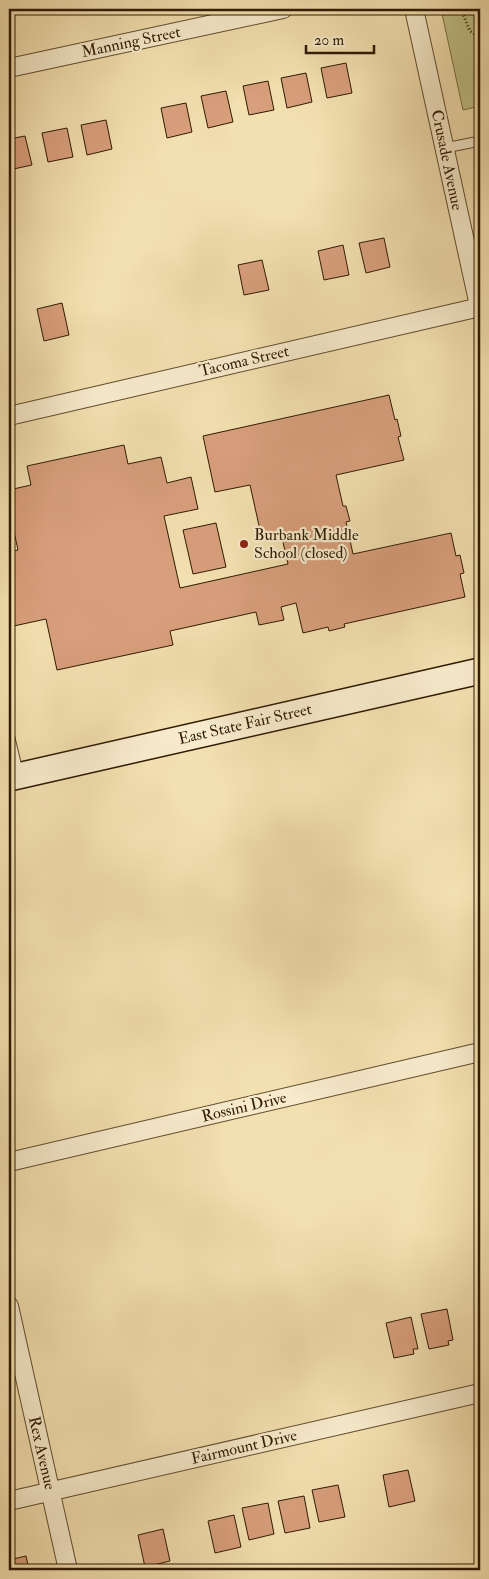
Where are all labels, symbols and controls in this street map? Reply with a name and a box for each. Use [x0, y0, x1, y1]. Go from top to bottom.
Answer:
street label: Manning Street [80, 22, 182, 62]
scale bar [306, 22, 374, 54]
text: 20 m [314, 31, 344, 50]
street label: Crusade Avenue [427, 108, 467, 212]
street label: Tacoma Street [197, 341, 291, 381]
place label: Burbank Middle School (closed) [254, 525, 359, 563]
marker: Burbank Middle School (closed) [238, 538, 250, 550]
street label: East State Fair Street [176, 699, 314, 749]
street label: Rossini Drive [199, 1087, 289, 1126]
street label: Rex Avenue [24, 1414, 60, 1492]
street label: Fairmount Drive [189, 1425, 299, 1469]

